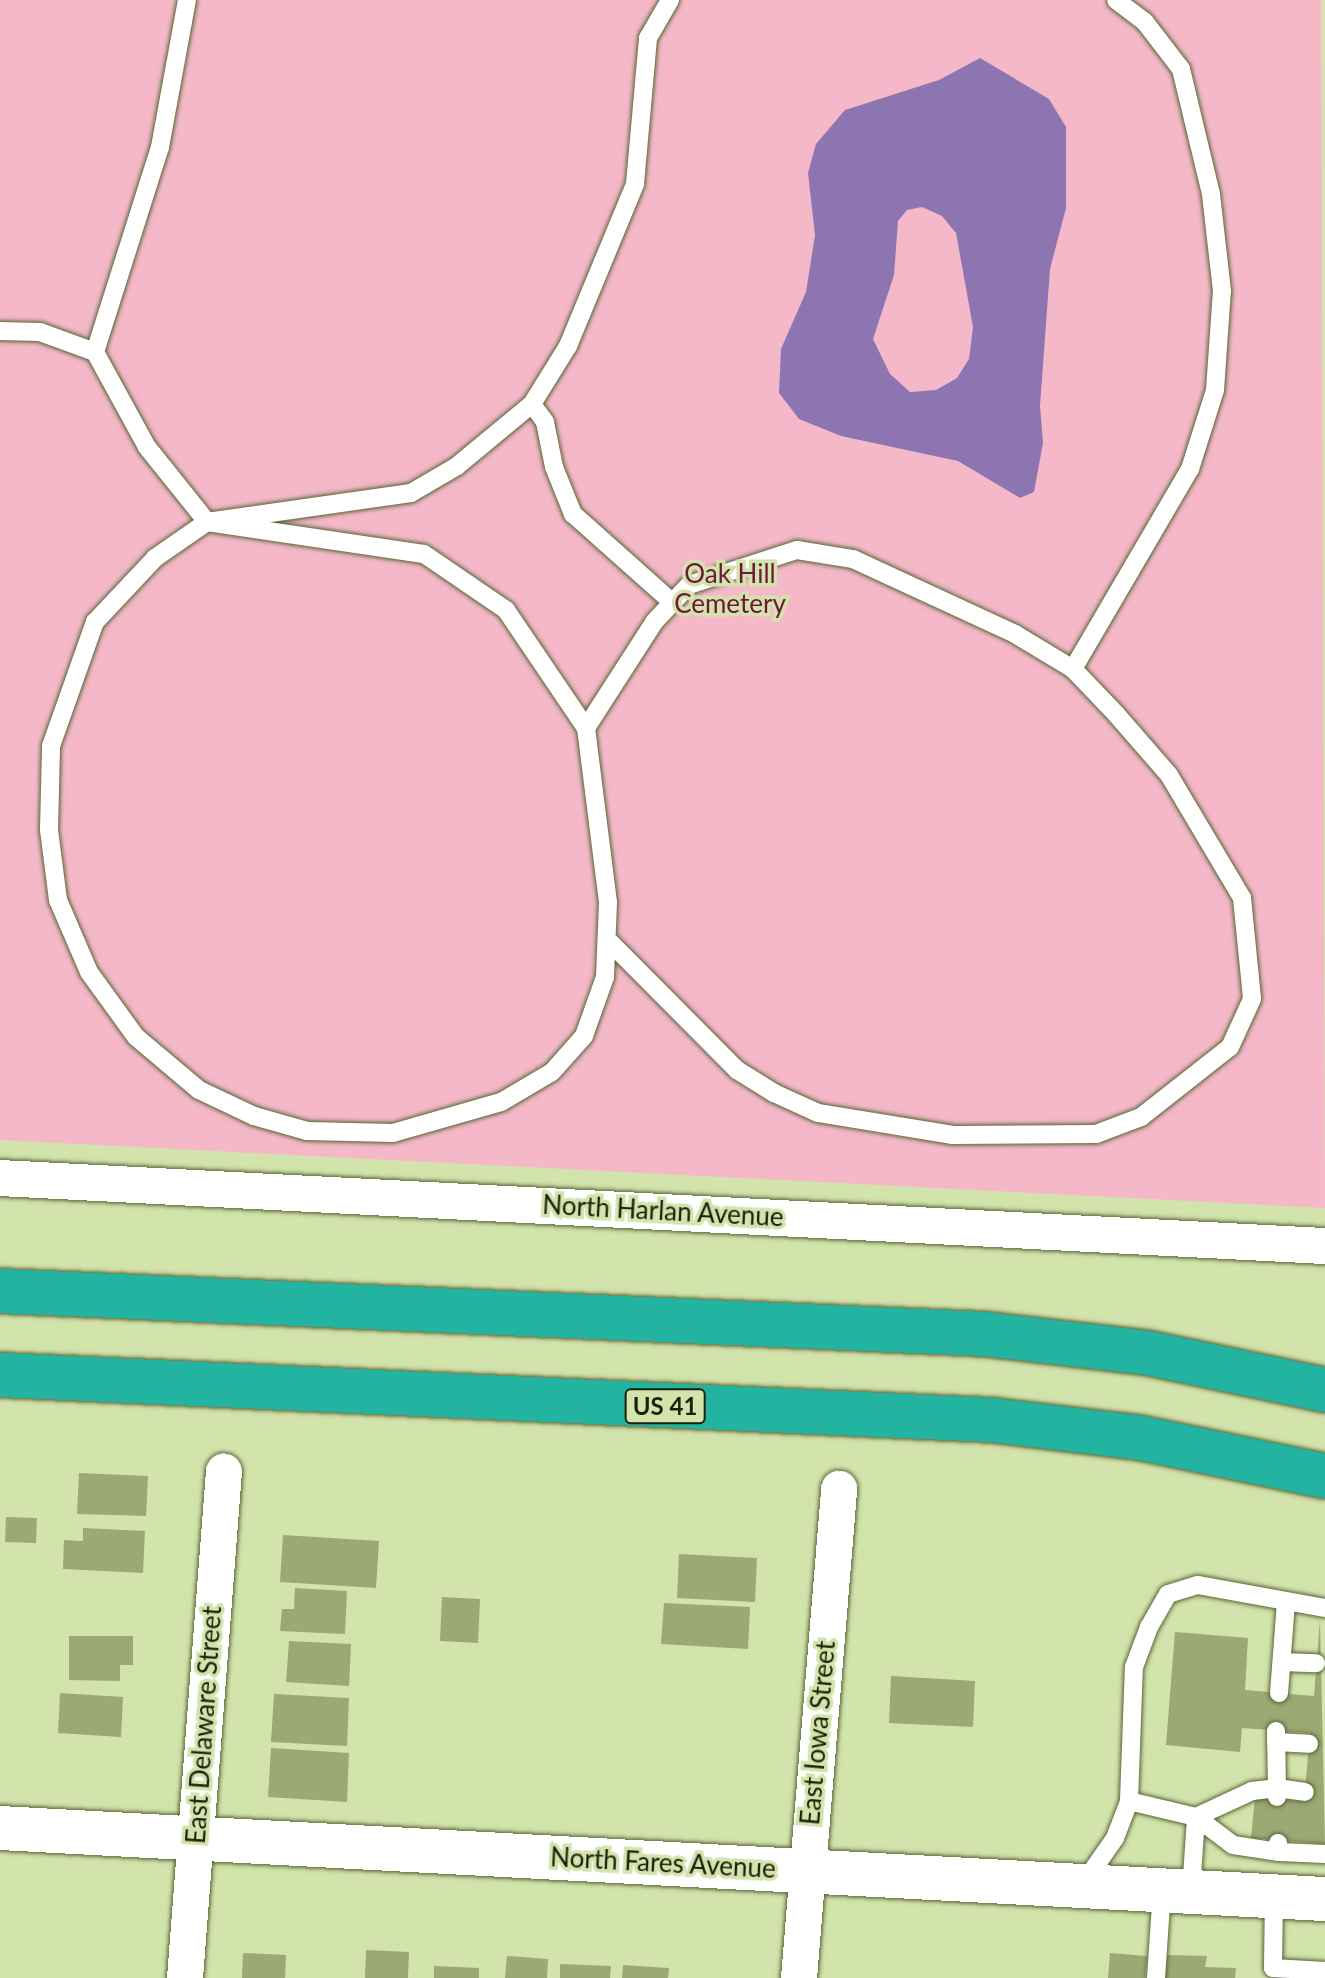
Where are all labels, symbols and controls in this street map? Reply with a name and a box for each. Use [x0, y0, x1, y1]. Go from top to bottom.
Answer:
park label: Oak Hill Cemetery [674, 558, 786, 620]
street label: North Harlan Avenue [541, 1189, 785, 1233]
road number: US 41 [623, 1386, 707, 1426]
street label: East Delaware Street [180, 1605, 228, 1845]
street label: East Iowa Street [794, 1640, 842, 1826]
street label: North Fares Avenue [549, 1841, 777, 1885]

